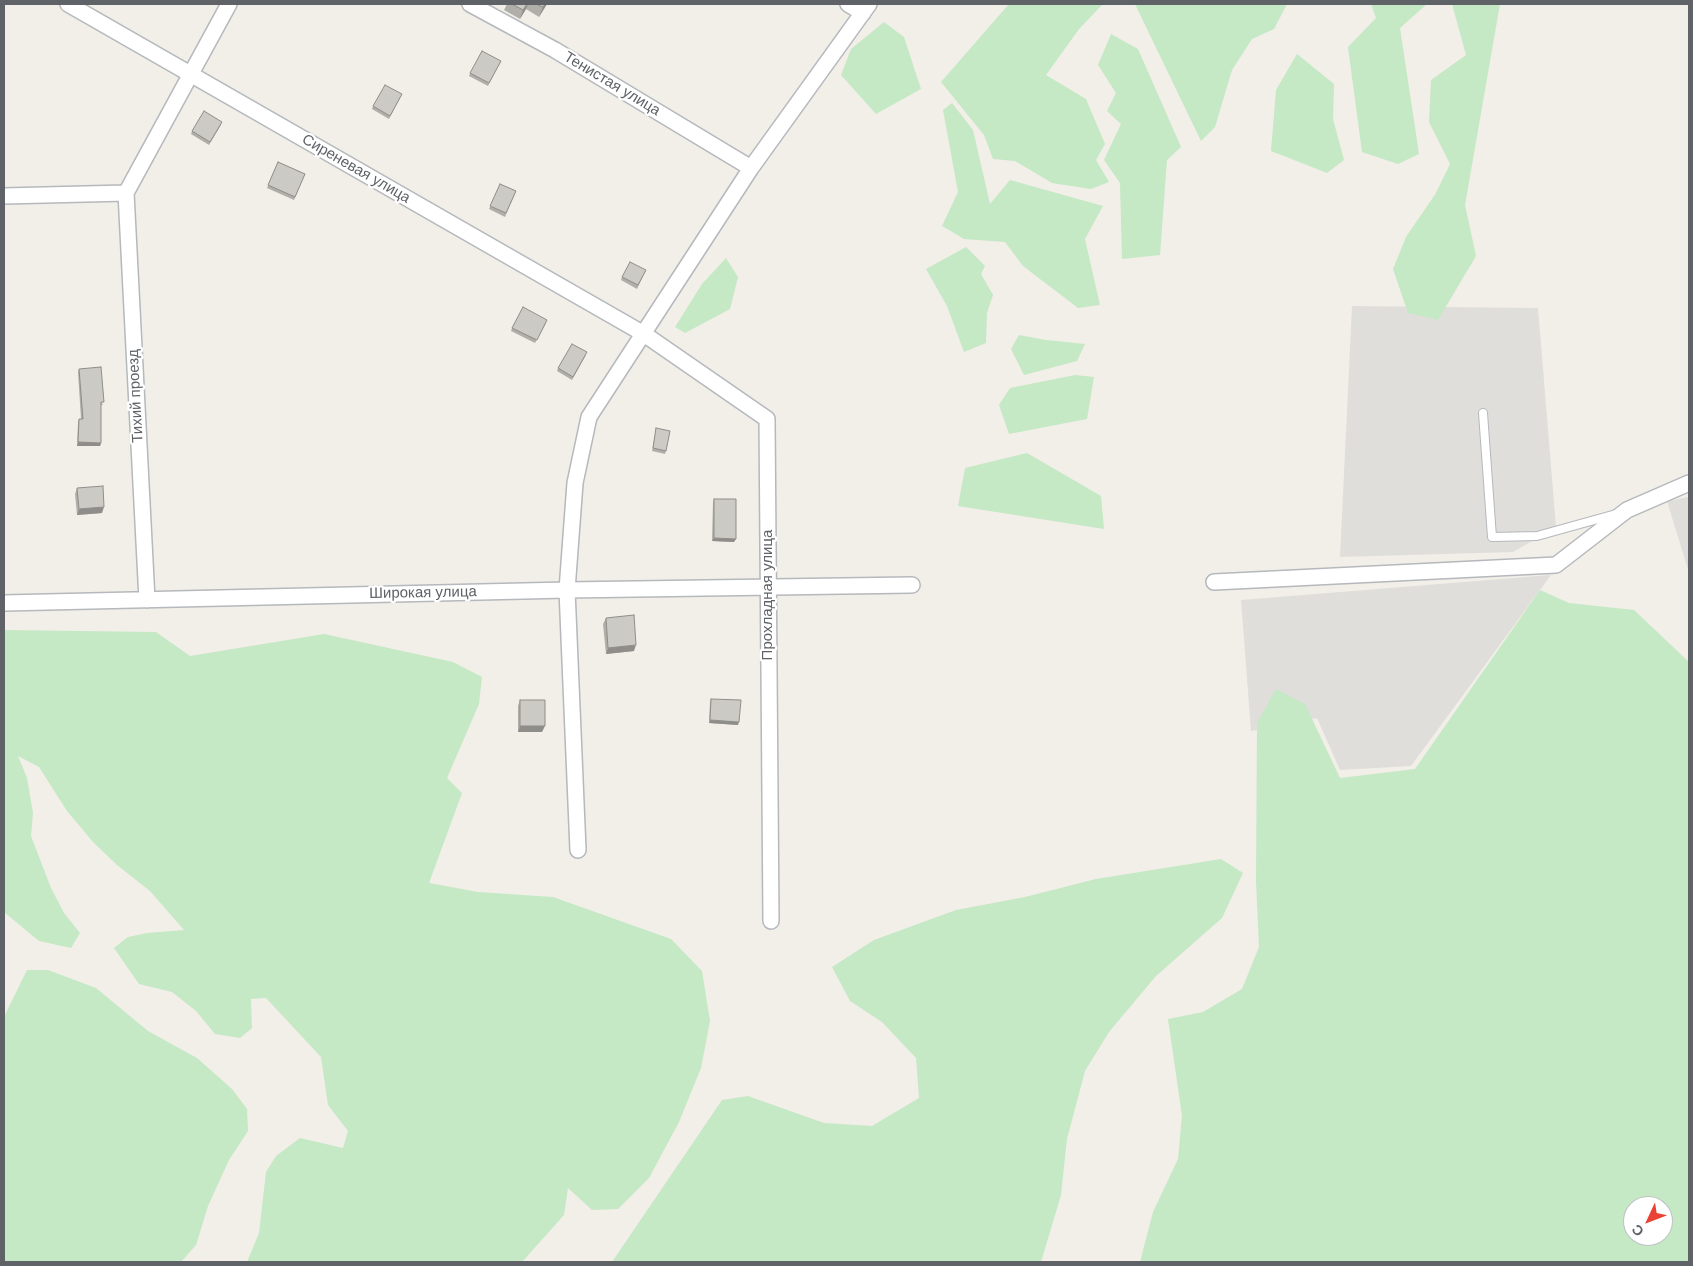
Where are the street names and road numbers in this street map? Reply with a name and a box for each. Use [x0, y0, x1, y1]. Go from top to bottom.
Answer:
street label: Тенистая улица [560, 48, 664, 120]
street label: Сиреневая улица [299, 131, 413, 207]
street label: Тихий проезд [125, 349, 147, 443]
street label: Прохладная улица [759, 530, 777, 660]
street label: Широкая улица [369, 583, 477, 603]

